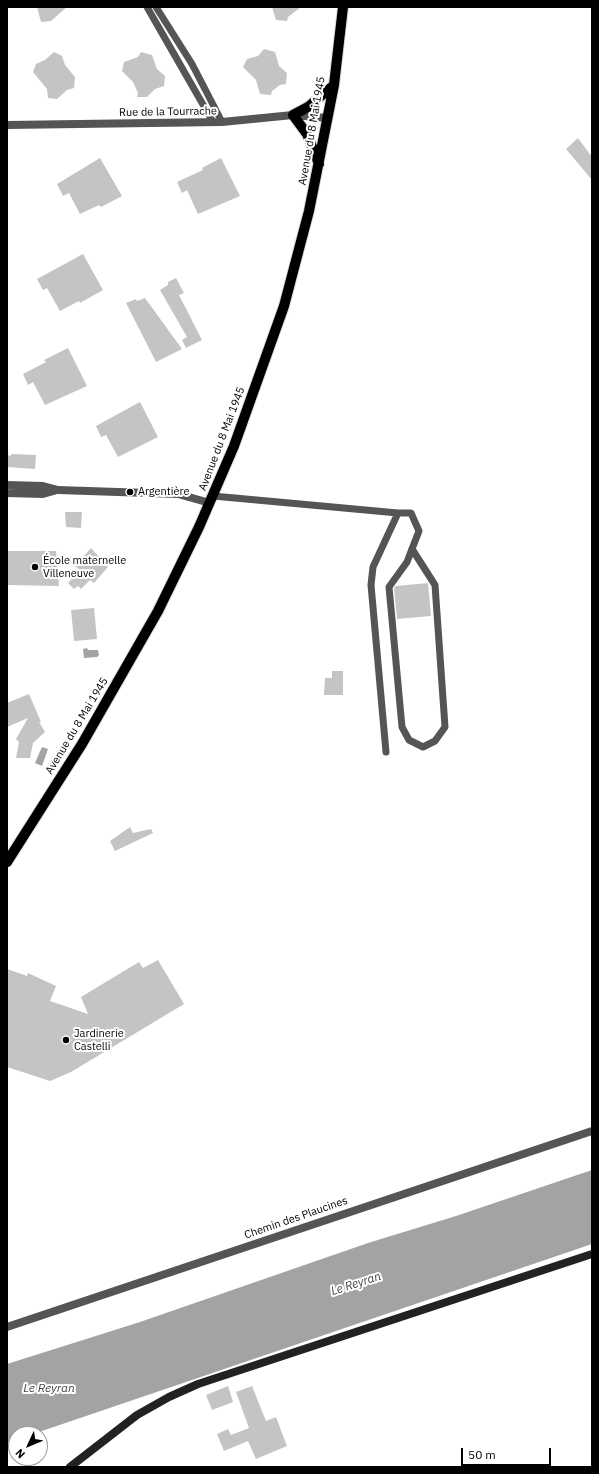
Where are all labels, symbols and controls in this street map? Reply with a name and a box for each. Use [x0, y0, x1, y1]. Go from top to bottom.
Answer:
street label: Avenue du 8 Mai 1945 [296, 76, 328, 186]
street label: Rue de la Tourrache [119, 105, 217, 119]
street label: Avenue du 8 Mai 1945 [196, 385, 248, 493]
place label: Argentière [138, 485, 190, 499]
marker: Argentière [125, 487, 135, 497]
place label: École maternelle Villeneuve [43, 554, 126, 580]
marker: École maternelle Villeneuve [30, 562, 40, 572]
street label: Avenue du 8 Mai 1945 [43, 675, 111, 777]
place label: Jardinerie Castelli [74, 1027, 124, 1053]
marker: Jardinerie Castelli [61, 1035, 71, 1045]
street label: Chemin des Plaucines [243, 1194, 349, 1242]
water label: Le Reyran [329, 1269, 383, 1299]
water label: Le Reyran [23, 1382, 75, 1396]
north arrow [8, 1426, 48, 1466]
scale bar [463, 1440, 553, 1466]
text: N [12, 1446, 28, 1461]
text: 50 m [468, 1447, 496, 1462]

